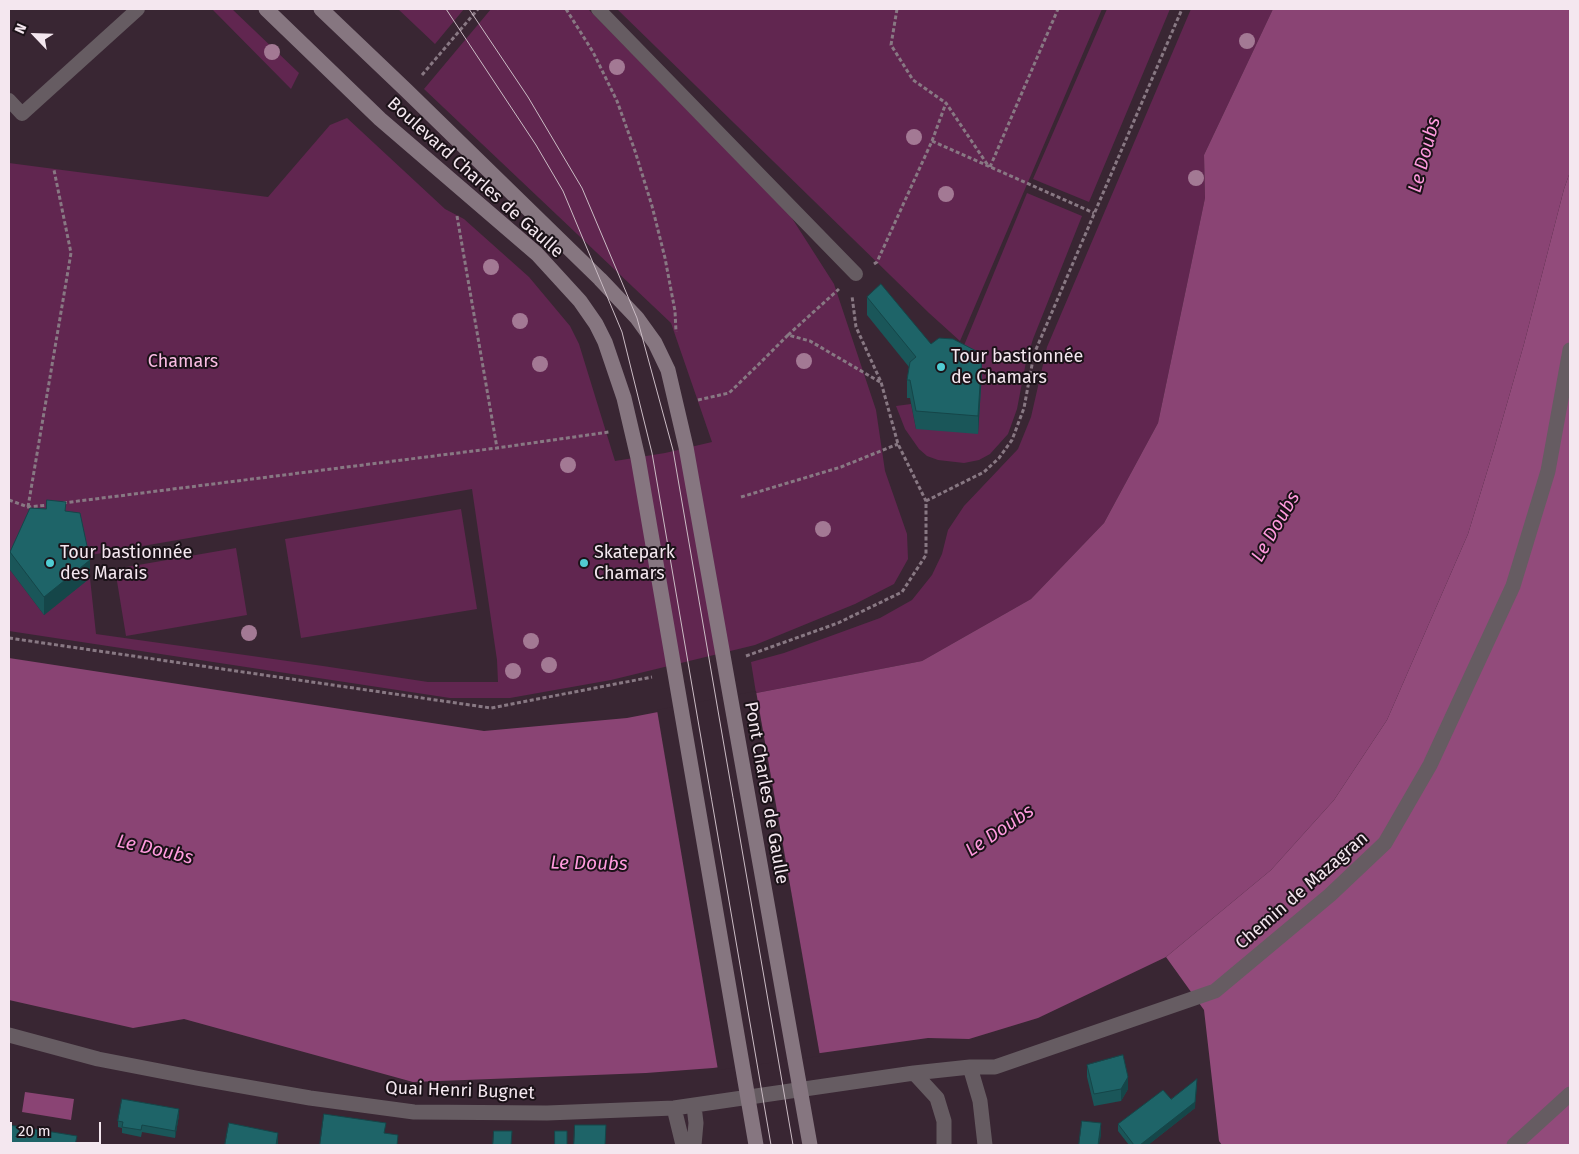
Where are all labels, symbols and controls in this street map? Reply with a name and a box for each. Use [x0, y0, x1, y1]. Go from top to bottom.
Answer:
north arrow [10, 10, 60, 60]
text: N [11, 21, 30, 36]
street label: Boulevard Charles de Gaulle [382, 93, 568, 263]
water label: Le Doubs [1404, 115, 1446, 195]
place label: Tour bastionnée de Chamars [951, 346, 1083, 388]
park label: Chamars [148, 351, 218, 373]
marker: Tour bastionnée de Chamars [935, 361, 947, 373]
water label: Le Doubs [1247, 488, 1305, 566]
place label: Tour bastionnée des Marais [60, 542, 192, 584]
place label: Skatepark Chamars [594, 542, 675, 584]
marker: Tour bastionnée des Marais [44, 557, 56, 569]
marker: Skatepark Chamars [578, 557, 590, 569]
street label: Pont Charles de Gaulle [739, 700, 793, 886]
water label: Le Doubs [962, 800, 1038, 862]
street label: Chemin de Mazagran [1231, 828, 1373, 954]
water label: Le Doubs [115, 830, 195, 870]
water label: Le Doubs [550, 852, 628, 876]
street label: Quai Henri Bugnet [385, 1078, 535, 1104]
scale bar [12, 1112, 104, 1144]
text: 20 m [18, 1122, 51, 1140]

